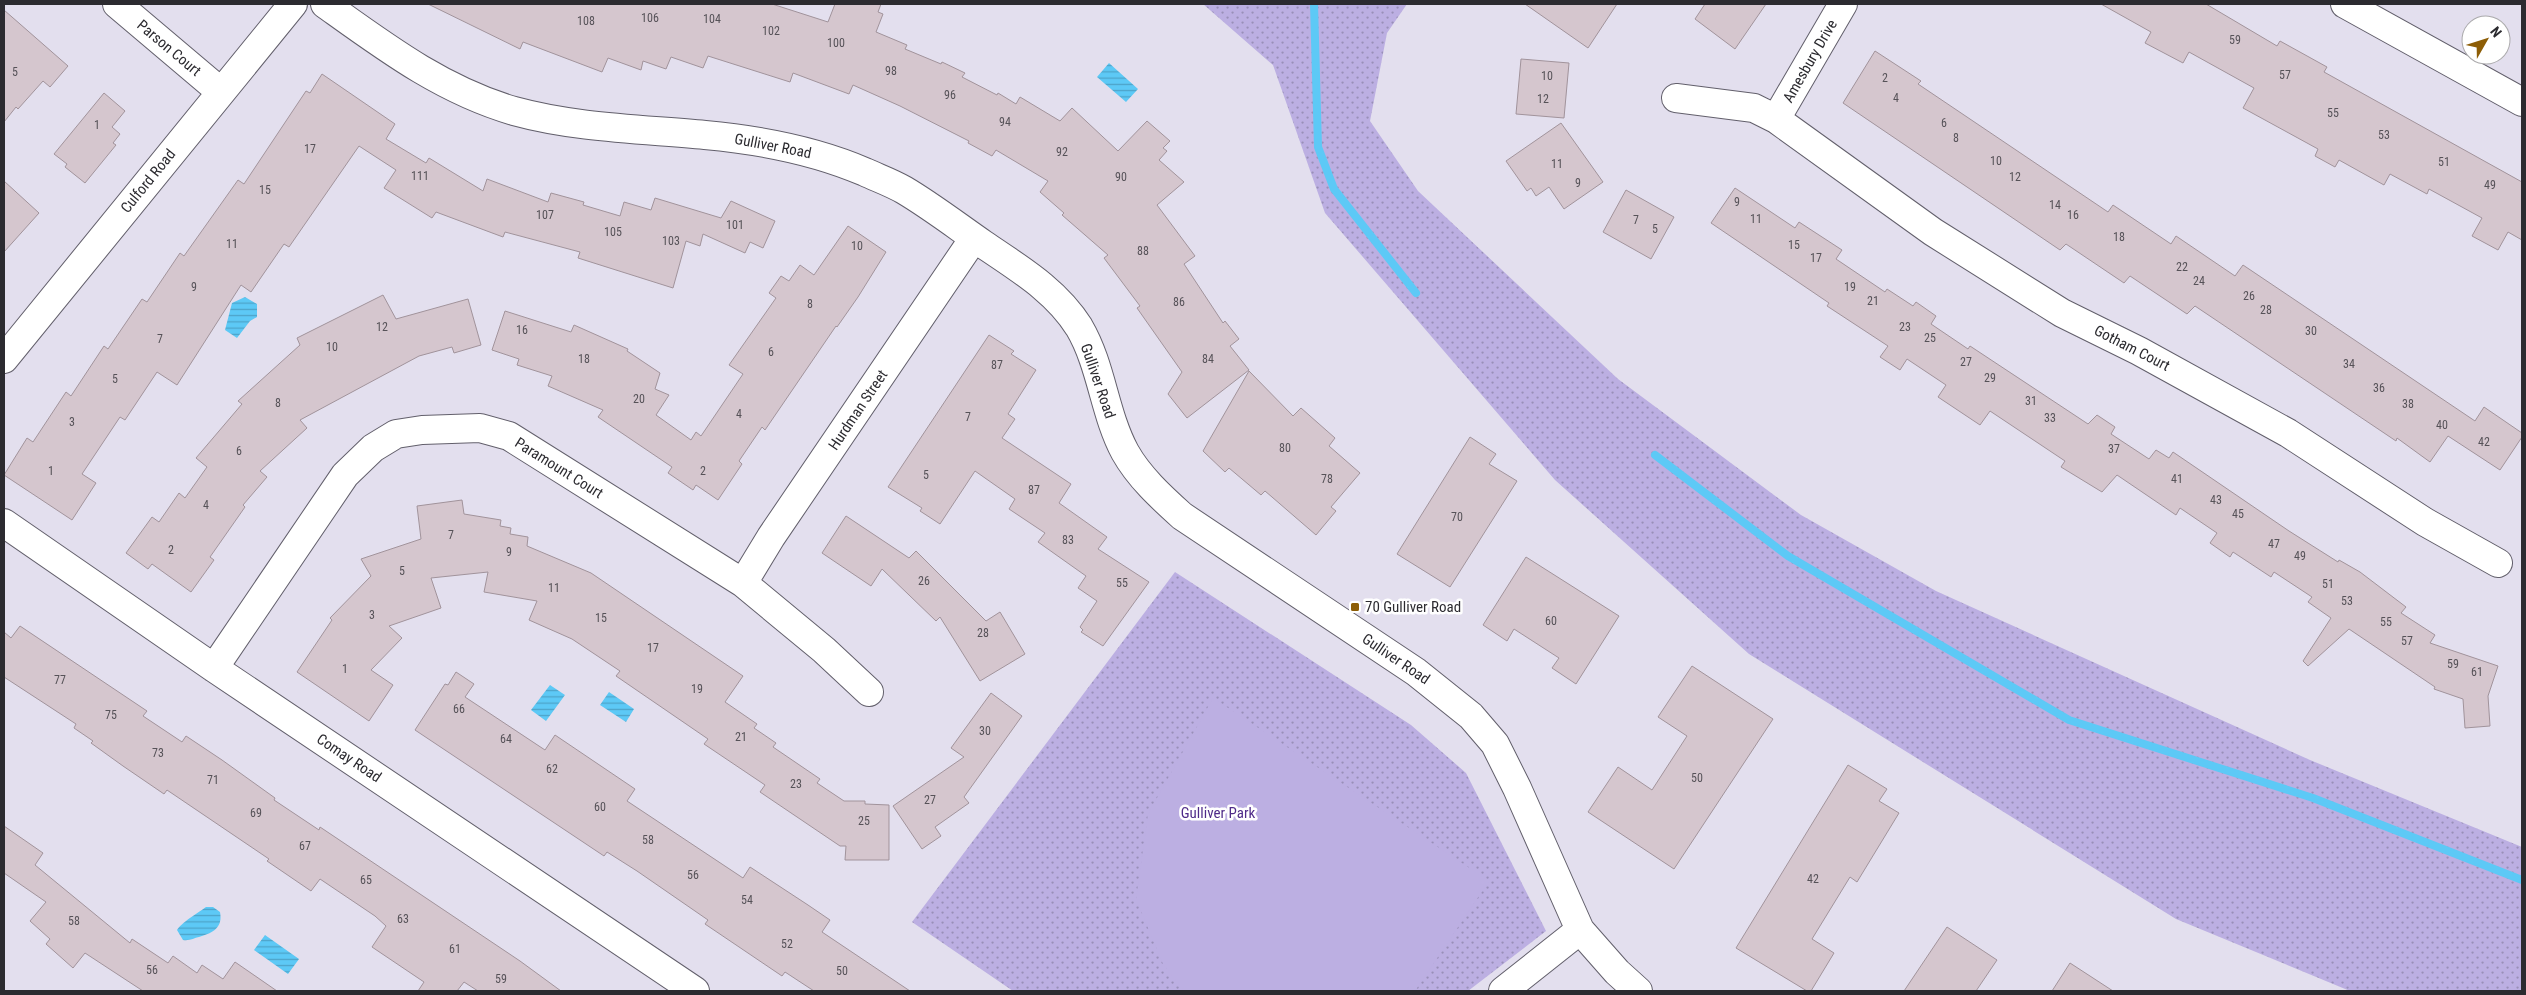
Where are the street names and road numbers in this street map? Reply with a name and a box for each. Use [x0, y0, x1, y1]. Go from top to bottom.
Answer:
street label: Parson Court [133, 16, 205, 80]
street label: Amesbury Drive [1779, 16, 1841, 106]
street label: Gulliver Road [733, 130, 813, 162]
street label: Culford Road [117, 145, 179, 217]
street label: Gotham Court [2091, 321, 2173, 375]
street label: Gulliver Road [1077, 341, 1119, 421]
street label: Hurdman Street [825, 367, 891, 453]
street label: Paramount Court [512, 434, 606, 502]
street label: Gulliver Road [1359, 630, 1433, 688]
street label: Comay Road [313, 730, 385, 786]

